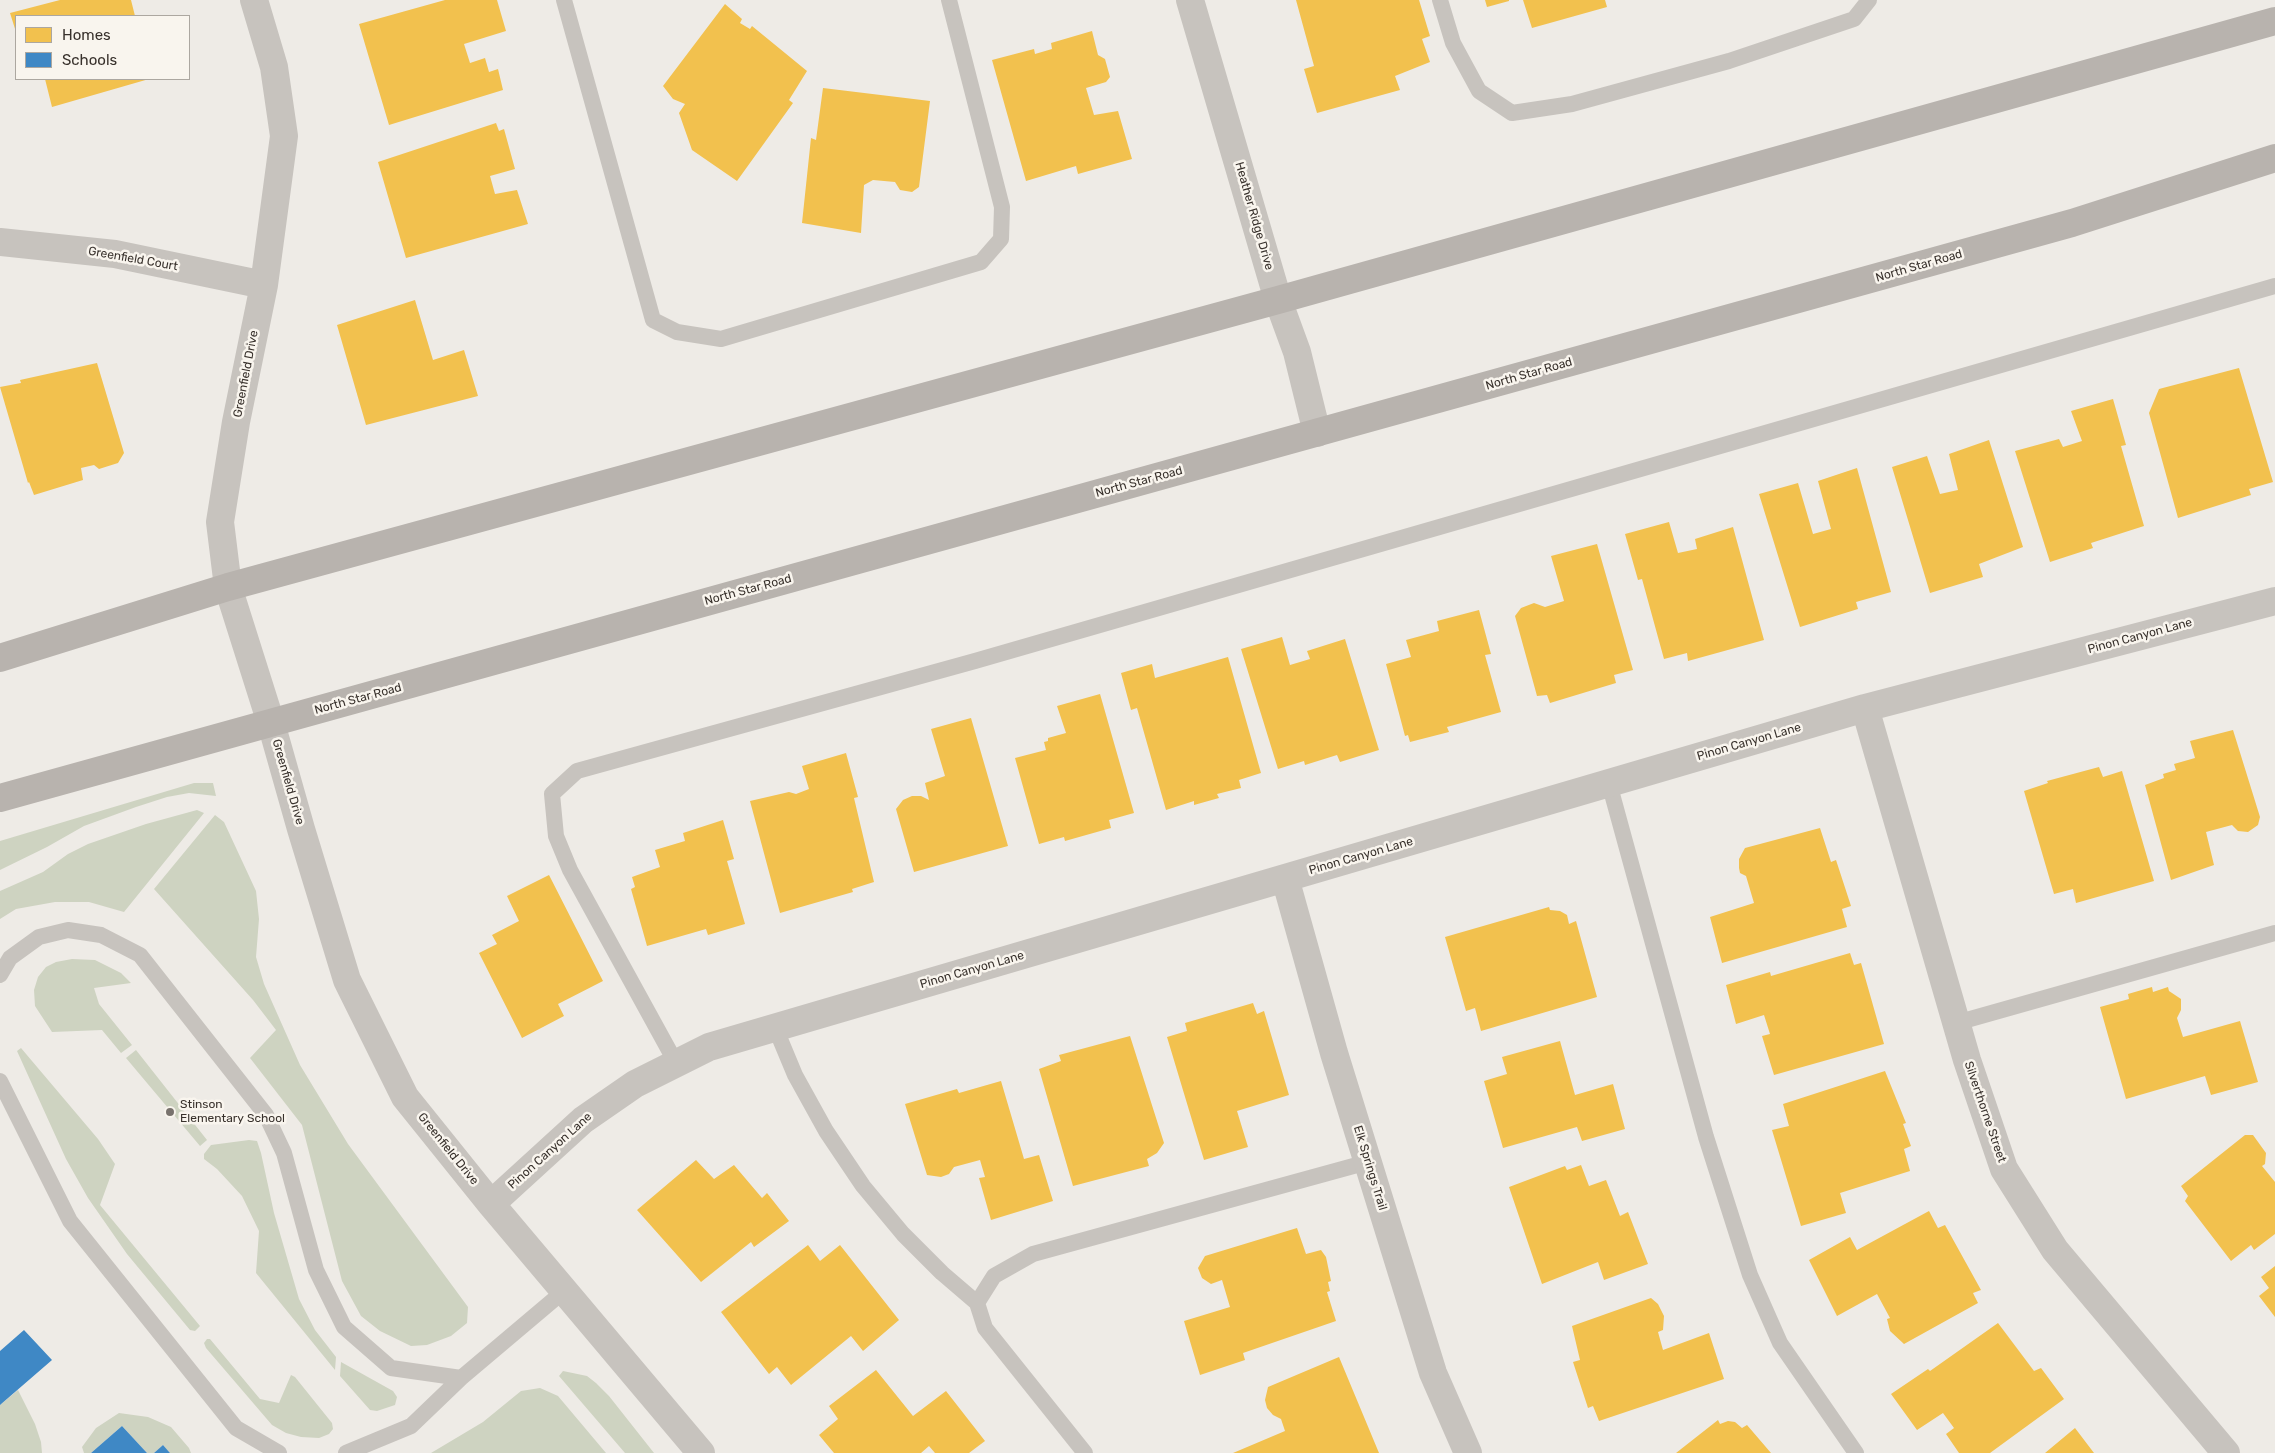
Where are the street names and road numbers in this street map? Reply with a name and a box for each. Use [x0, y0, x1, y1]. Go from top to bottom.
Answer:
street label: Heather Ridge Drive [1232, 160, 1276, 272]
street label: Greenfield Court [87, 244, 179, 274]
street label: North Star Road [1874, 247, 1964, 285]
street label: Greenfield Drive [230, 329, 262, 419]
street label: North Star Road [1484, 355, 1574, 393]
street label: North Star Road [1094, 463, 1184, 501]
street label: North Star Road [703, 571, 793, 609]
street label: Pinon Canyon Lane [2086, 615, 2194, 657]
street label: North Star Road [313, 680, 403, 718]
street label: Pinon Canyon Lane [1695, 720, 1803, 764]
street label: Greenfield Drive [269, 738, 307, 826]
street label: Pinon Canyon Lane [1307, 834, 1415, 878]
street label: Pinon Canyon Lane [918, 948, 1026, 992]
street label: Silverthorne Street [1961, 1060, 2009, 1164]
street label: Greenfield Drive [415, 1110, 481, 1188]
street label: Pinon Canyon Lane [505, 1110, 595, 1192]
street label: Elk Springs Trail [1350, 1124, 1390, 1212]

